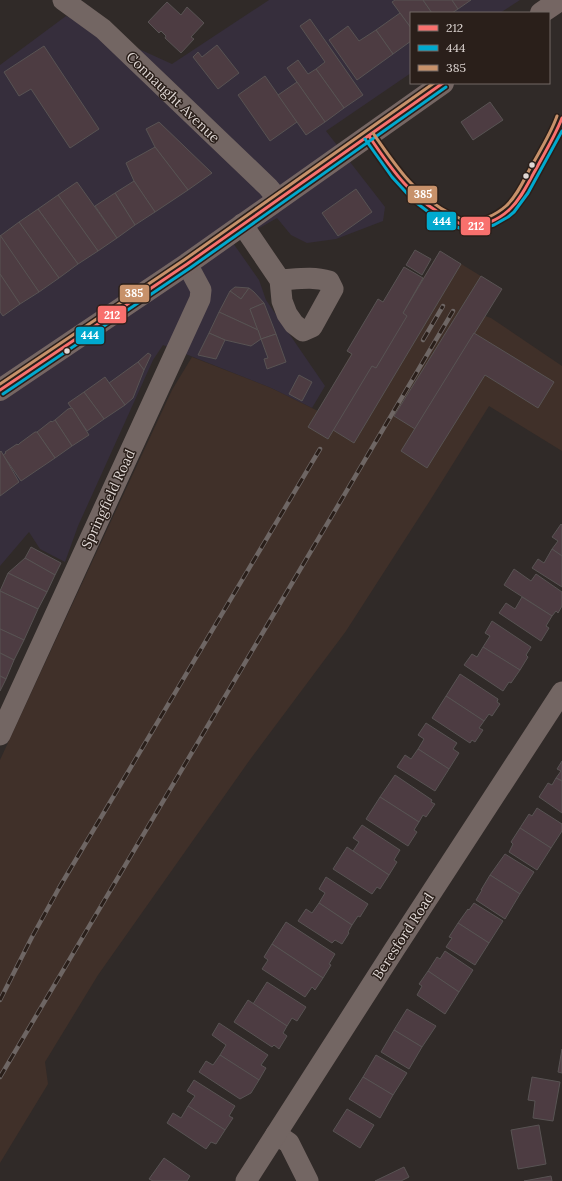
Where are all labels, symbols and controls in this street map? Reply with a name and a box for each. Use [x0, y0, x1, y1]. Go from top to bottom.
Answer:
legend [410, 12, 550, 84]
text: 212 [446, 20, 463, 35]
text: 444 [446, 40, 466, 55]
street label: Connaught Avenue [122, 48, 224, 147]
text: 385 [446, 60, 466, 75]
unlabelled marker [527, 160, 537, 170]
unlabelled marker [521, 171, 531, 181]
line badge: 385 [407, 185, 438, 204]
text: 385 [414, 187, 432, 201]
line badge: 444 [426, 211, 457, 231]
text: 444 [433, 214, 451, 228]
line badge: 212 [460, 216, 491, 236]
text: 212 [468, 219, 484, 233]
line badge: 385 [119, 284, 150, 303]
text: 385 [125, 286, 143, 300]
line badge: 212 [97, 305, 127, 324]
text: 212 [104, 308, 120, 322]
line badge: 444 [75, 326, 105, 345]
text: 444 [81, 328, 99, 342]
unlabelled marker [62, 346, 72, 356]
street label: Springfield Road [77, 446, 139, 552]
street label: Beresford Road [368, 889, 438, 983]

